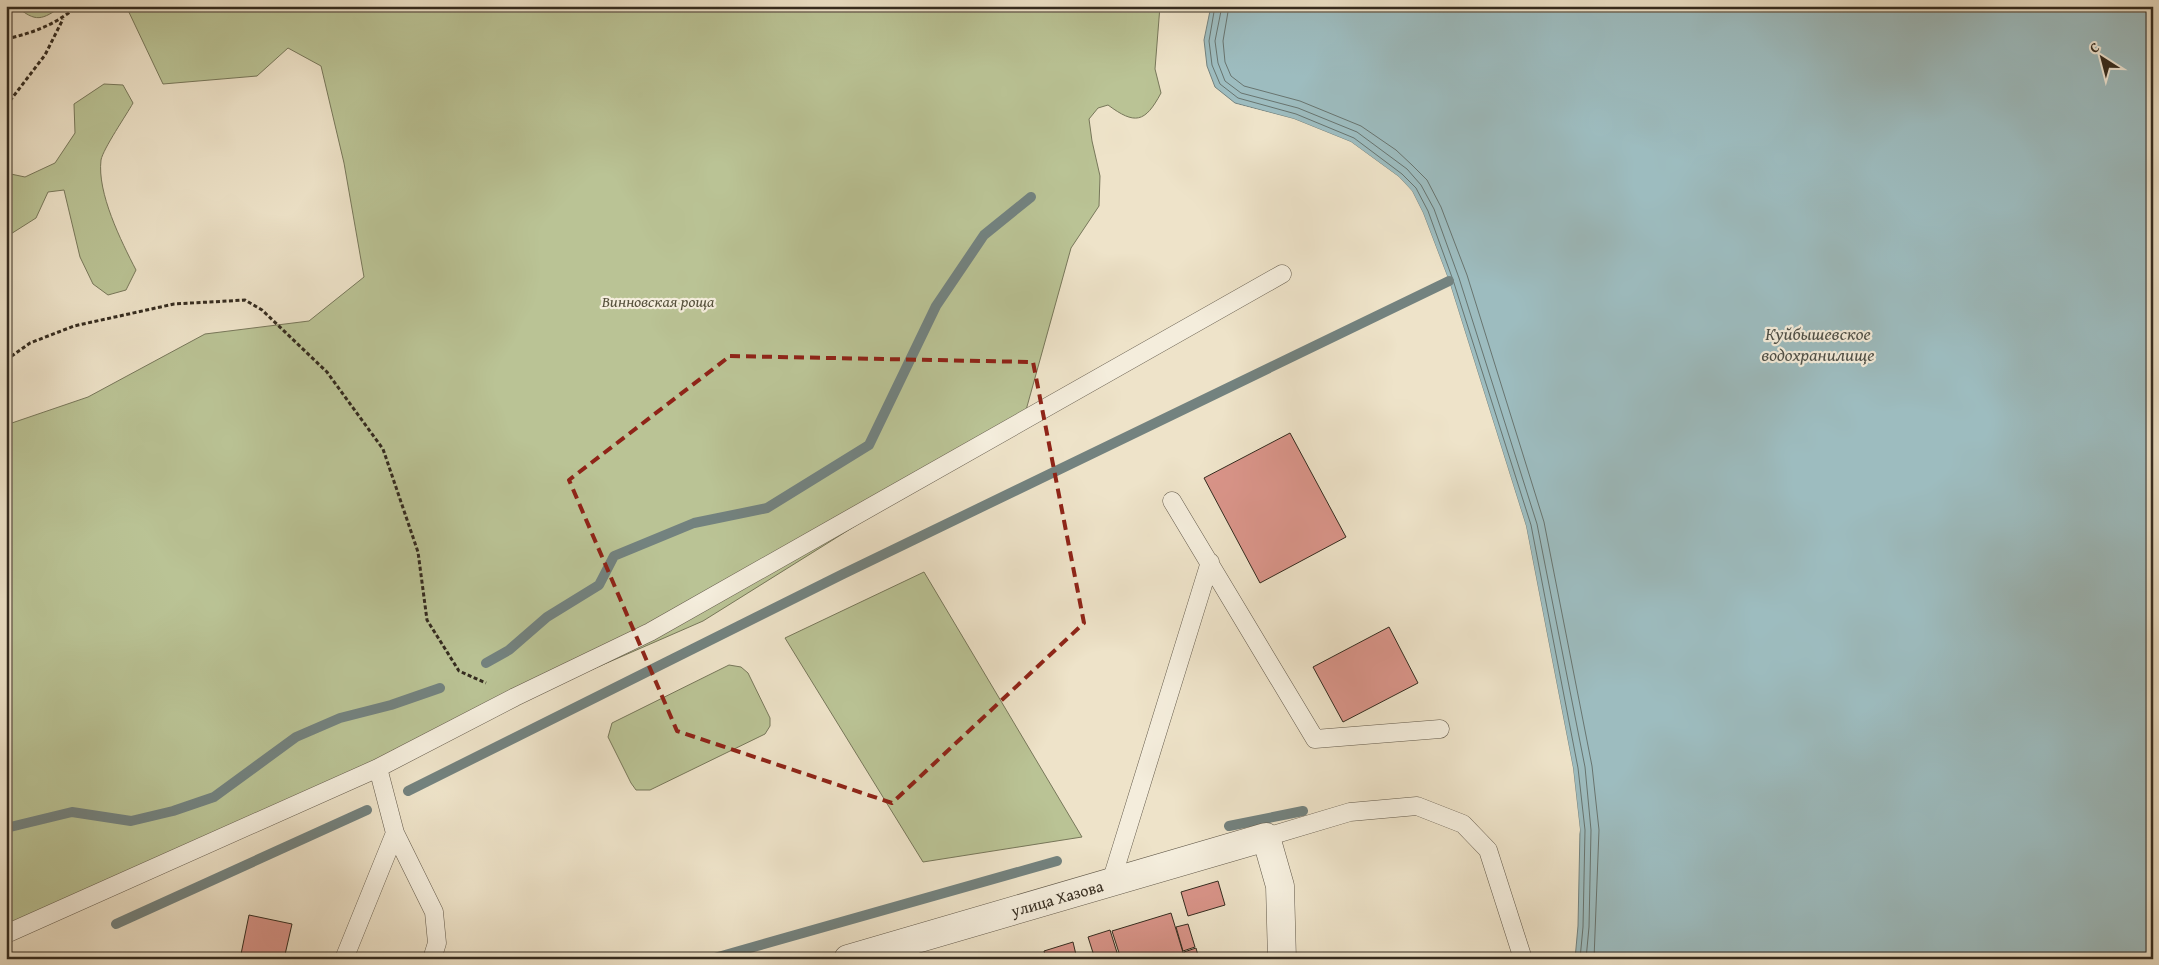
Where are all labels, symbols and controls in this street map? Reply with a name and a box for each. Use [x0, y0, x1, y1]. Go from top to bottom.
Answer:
north arrow [2076, 32, 2126, 82]
text: С [2085, 37, 2104, 58]
park label: Винновская роща [601, 289, 715, 313]
water label: Куйбышевское водохранилище [1761, 320, 1875, 368]
street label: улица Хазова [1007, 873, 1106, 923]

